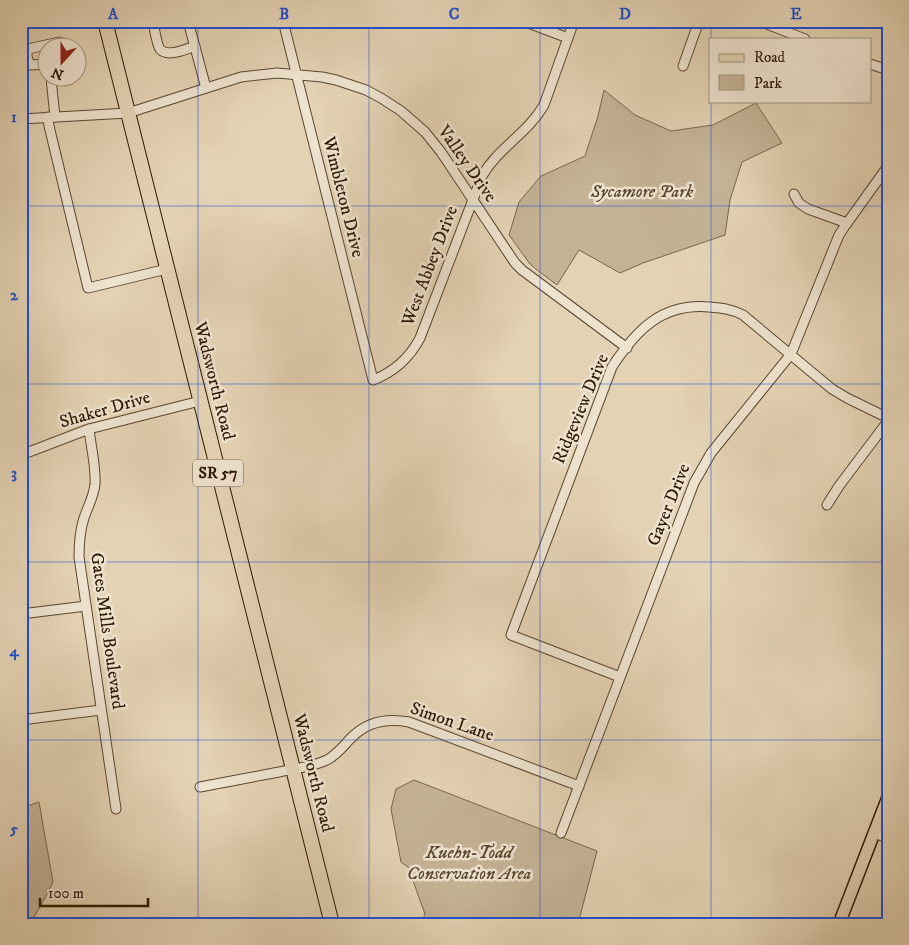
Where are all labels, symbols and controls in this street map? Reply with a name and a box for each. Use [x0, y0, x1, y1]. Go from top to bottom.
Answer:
text: A [107, 4, 119, 24]
text: B [279, 4, 289, 24]
text: C [449, 4, 459, 24]
text: D [619, 4, 631, 24]
text: E [790, 4, 802, 24]
north arrow [38, 38, 88, 88]
legend [709, 38, 872, 102]
text: Road [754, 48, 786, 67]
text: N [49, 63, 66, 84]
text: Park [754, 74, 783, 93]
text: 1 [11, 107, 17, 127]
street label: Valley Drive [432, 121, 501, 207]
street label: Wimbleton Drive [317, 133, 369, 260]
park label: Sycamore Park [590, 181, 694, 203]
street label: West Abbey Drive [397, 203, 463, 330]
text: 2 [10, 285, 19, 305]
street label: Wadsworth Road [188, 319, 239, 443]
street label: Ridgeview Drive [548, 351, 614, 467]
street label: Shaker Drive [57, 387, 153, 433]
road number: SR 57 [193, 459, 243, 486]
street label: Gayer Drive [643, 461, 695, 549]
text: 3 [11, 463, 17, 483]
street label: Gates Mills Boulevard [85, 551, 129, 711]
text: 4 [8, 641, 19, 661]
street label: Simon Lane [407, 697, 497, 747]
street label: Wadsworth Road [287, 711, 338, 835]
text: 5 [9, 819, 18, 839]
park label: Kuehn-Todd Conservation Area [407, 842, 532, 885]
scale bar [40, 875, 148, 907]
text: 100 m [48, 884, 84, 903]

